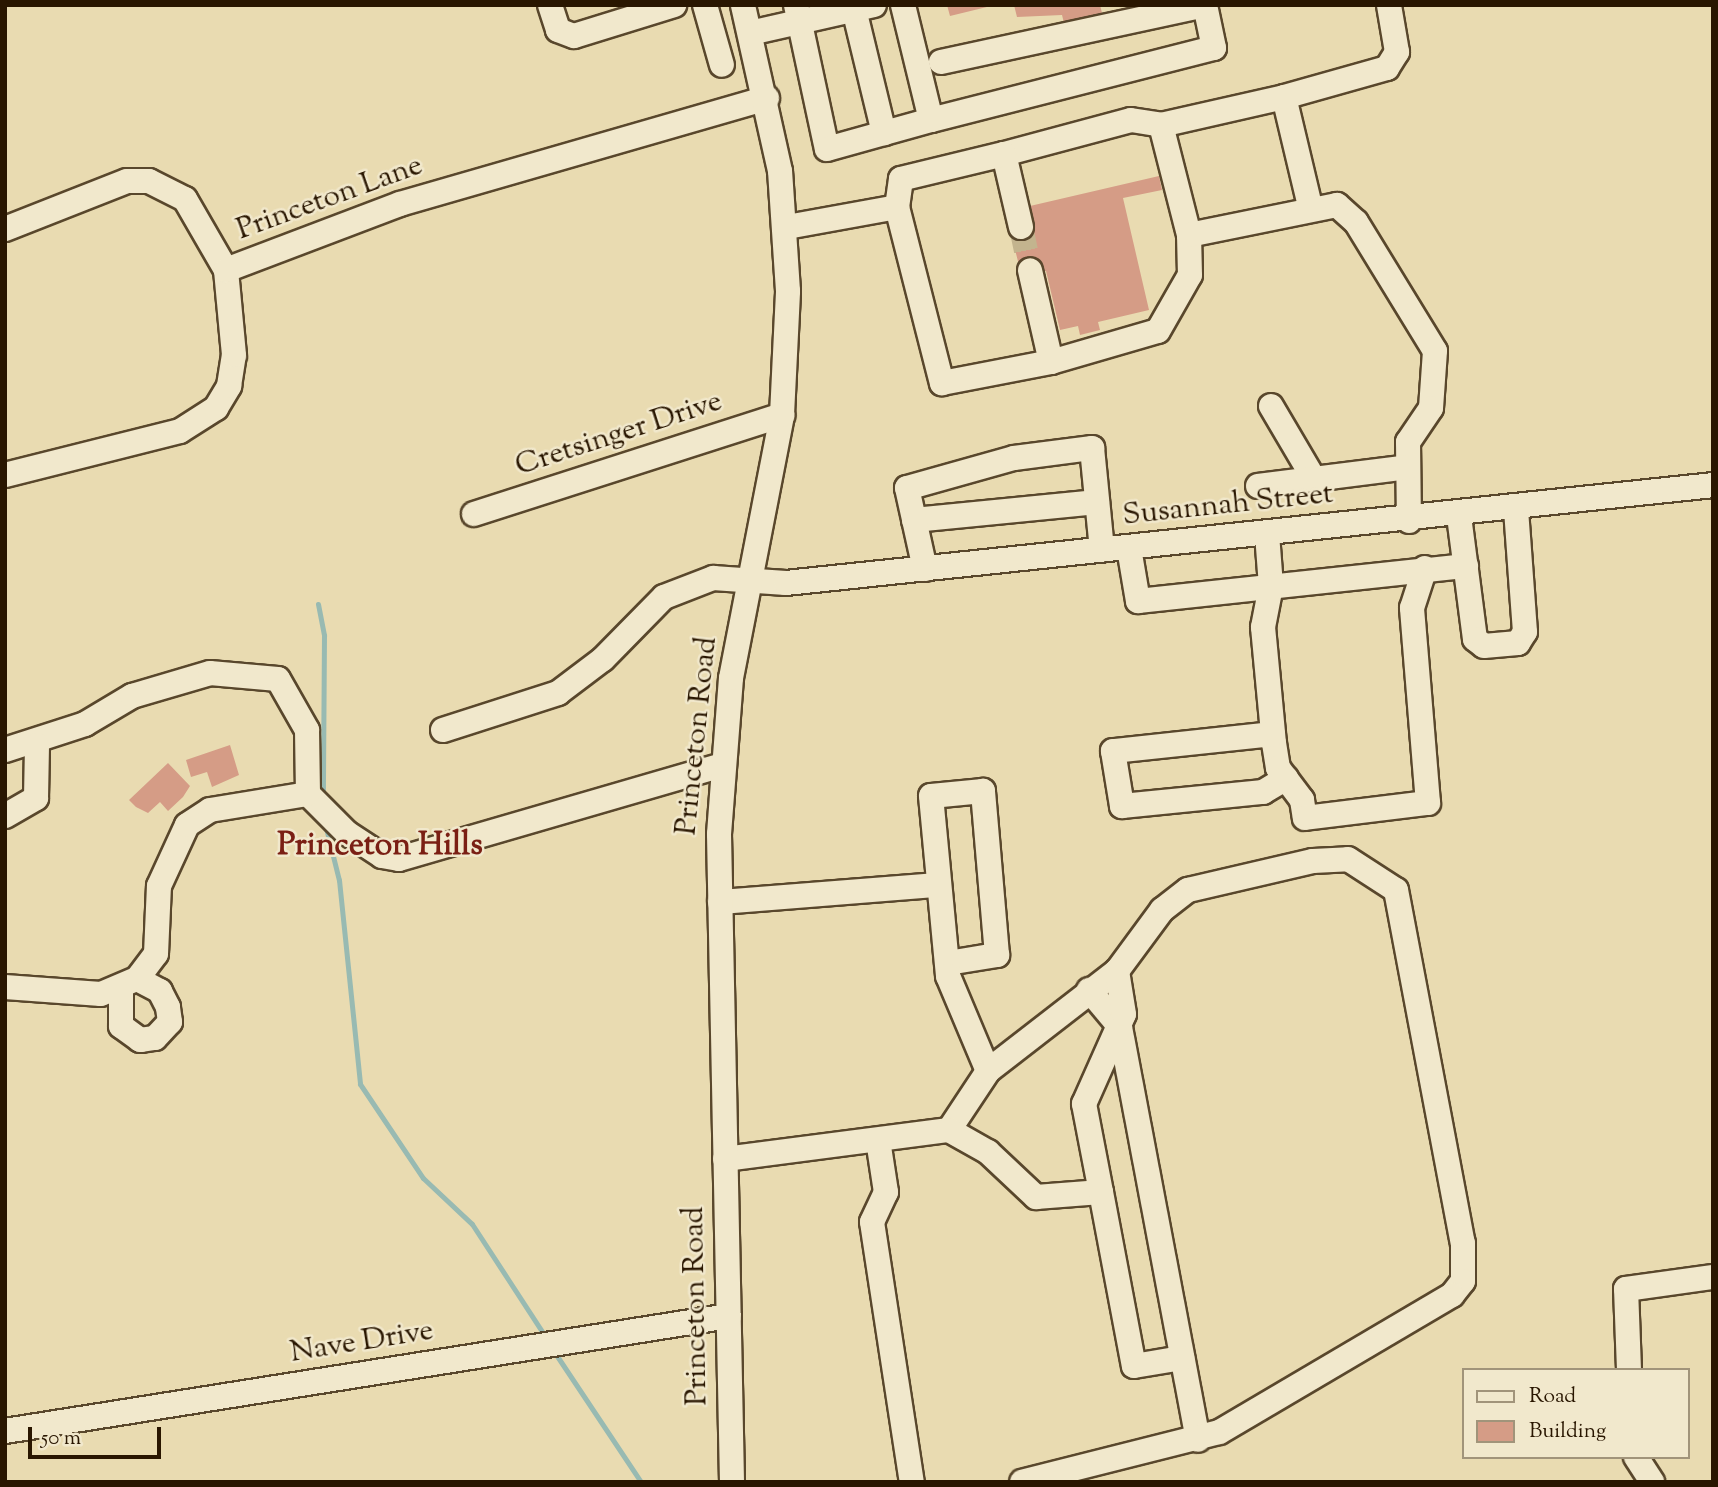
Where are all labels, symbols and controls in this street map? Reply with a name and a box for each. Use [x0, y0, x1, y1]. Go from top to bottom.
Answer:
street label: Princeton Lane [232, 149, 428, 249]
street label: Cretsinger Drive [511, 385, 727, 485]
street label: Susannah Street [1121, 477, 1335, 535]
street label: Princeton Road [670, 635, 726, 837]
district label: Princeton Hills [277, 827, 483, 865]
street label: Princeton Road [677, 1206, 717, 1406]
street label: Nave Drive [288, 1314, 436, 1372]
legend [1462, 1368, 1690, 1459]
text: Road [1529, 1382, 1576, 1412]
scale bar [32, 1414, 164, 1458]
text: Building [1529, 1417, 1606, 1447]
text: 50 m [41, 1424, 81, 1454]

